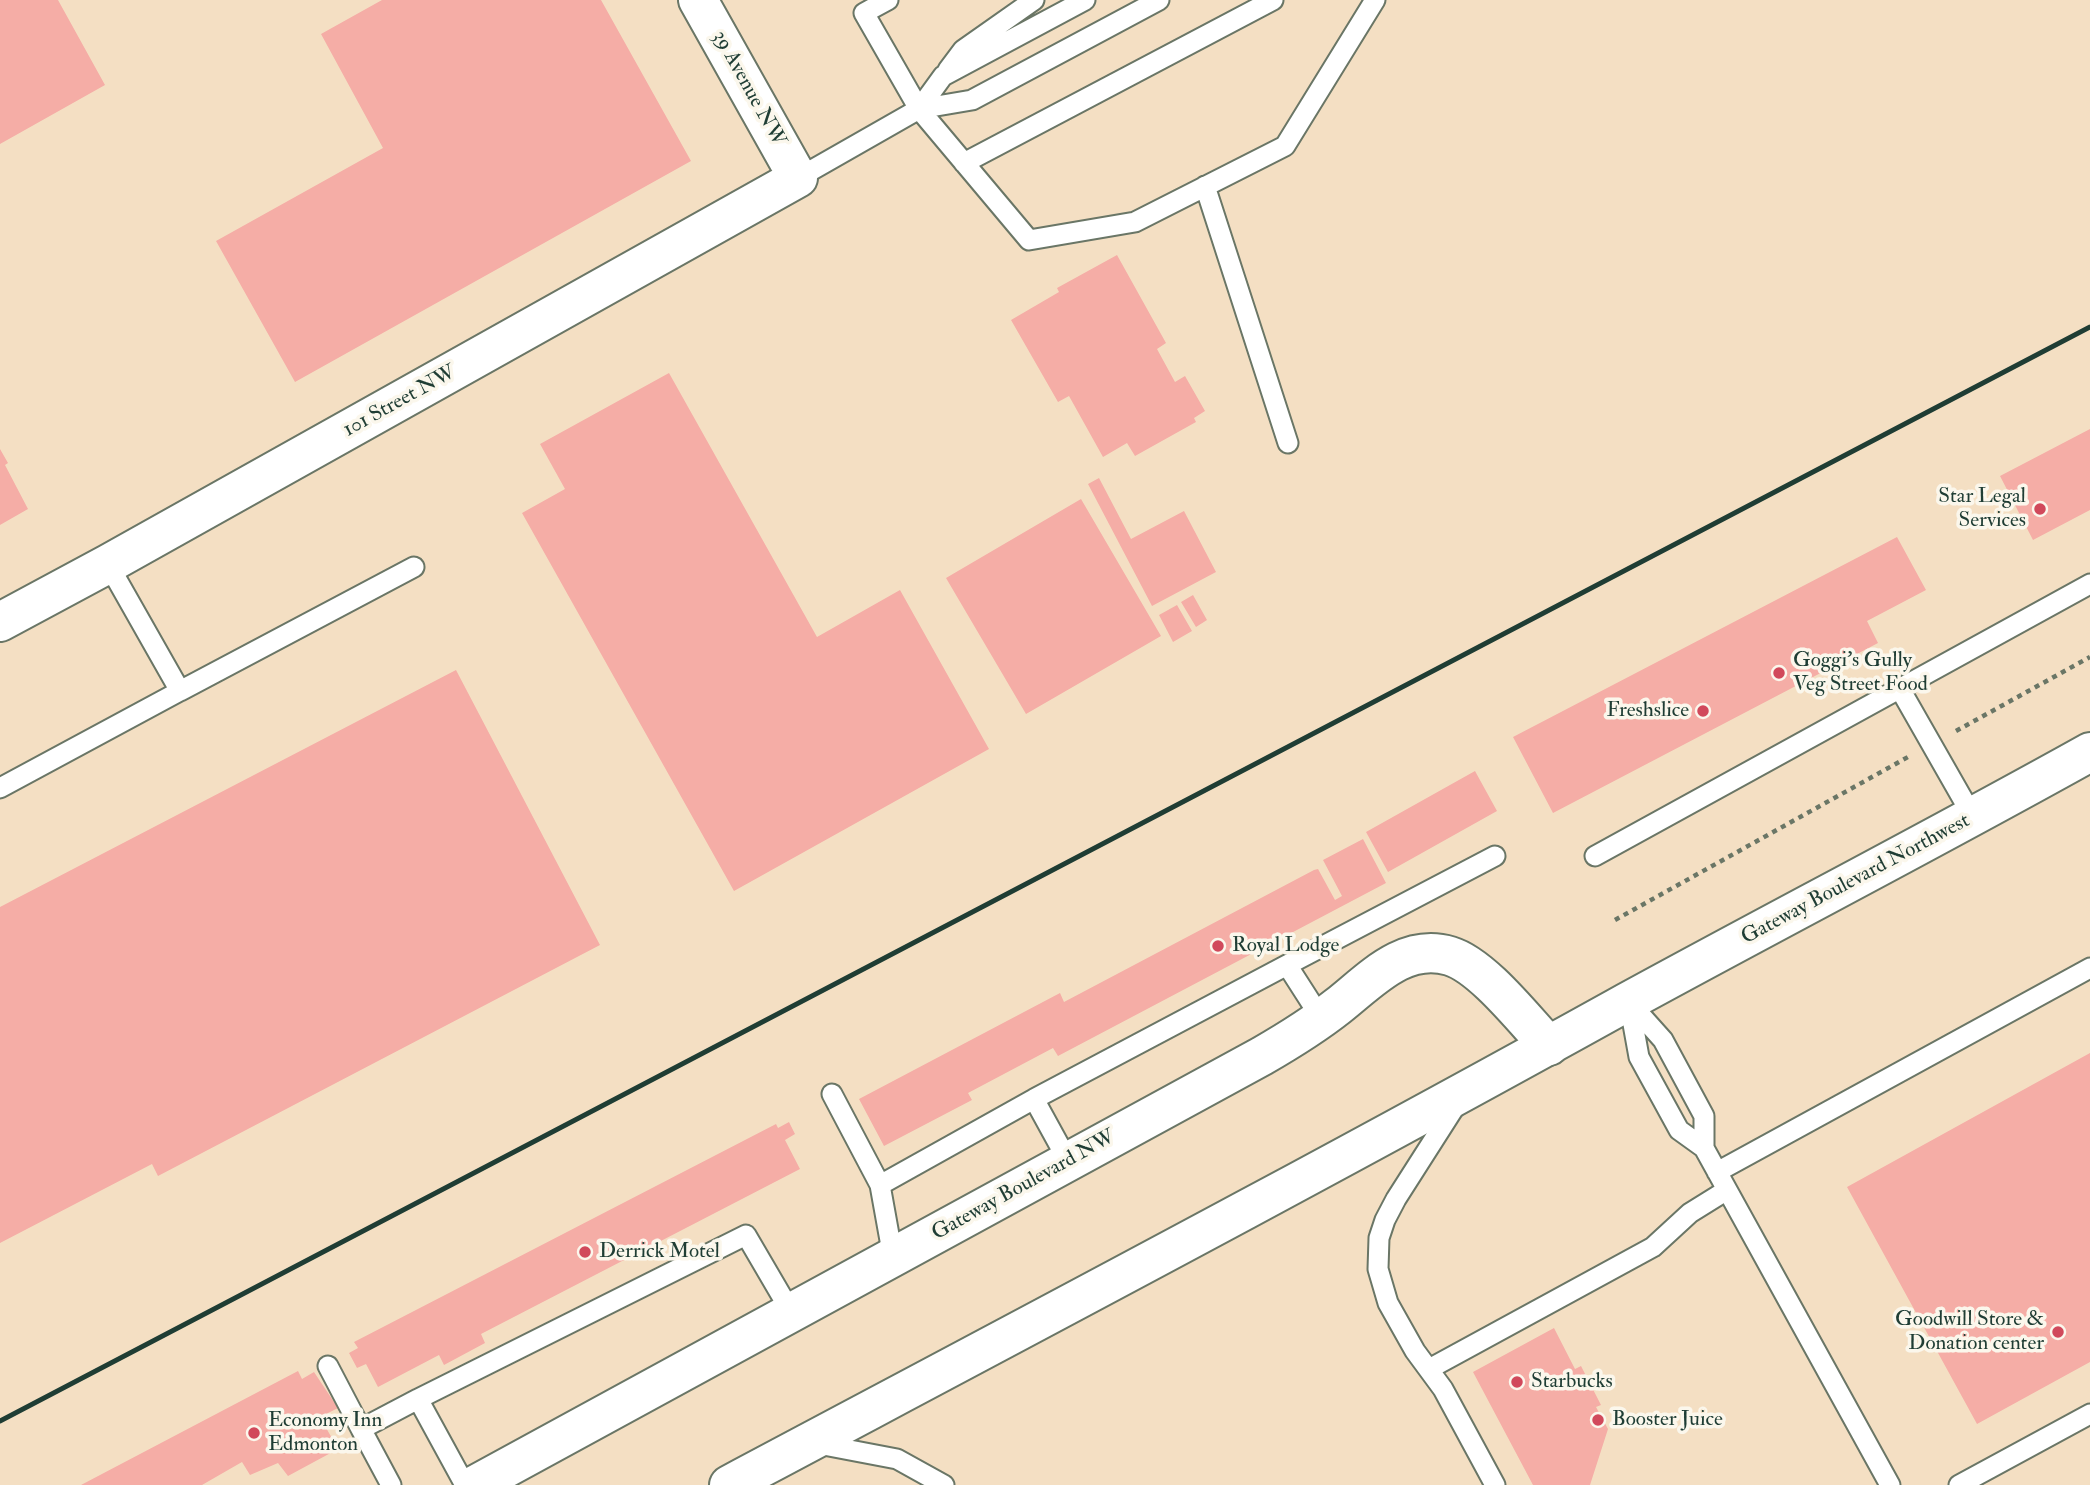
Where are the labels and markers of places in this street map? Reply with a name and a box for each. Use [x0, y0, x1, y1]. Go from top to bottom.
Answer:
place label: Star Legal Services [1938, 484, 2026, 534]
marker: Star Legal Services [2032, 501, 2048, 517]
place label: Goggi's Gully Veg Street Food [1793, 648, 1928, 698]
marker: Goggi's Gully Veg Street Food [1771, 665, 1787, 681]
place label: Freshslice [1606, 698, 1689, 724]
marker: Freshslice [1695, 703, 1711, 719]
place label: Royal Lodge [1232, 933, 1339, 959]
marker: Royal Lodge [1210, 938, 1226, 954]
place label: Derrick Motel [599, 1239, 720, 1265]
marker: Derrick Motel [577, 1244, 593, 1260]
place label: Goodwill Store & Donation center [1895, 1307, 2044, 1357]
marker: Goodwill Store & Donation center [2050, 1324, 2066, 1340]
place label: Starbucks [1531, 1369, 1613, 1395]
marker: Starbucks [1509, 1374, 1525, 1390]
place label: Booster Juice [1612, 1407, 1723, 1433]
place label: Economy Inn Edmonton [268, 1408, 382, 1458]
marker: Booster Juice [1590, 1412, 1606, 1428]
marker: Economy Inn Edmonton [246, 1425, 262, 1441]

